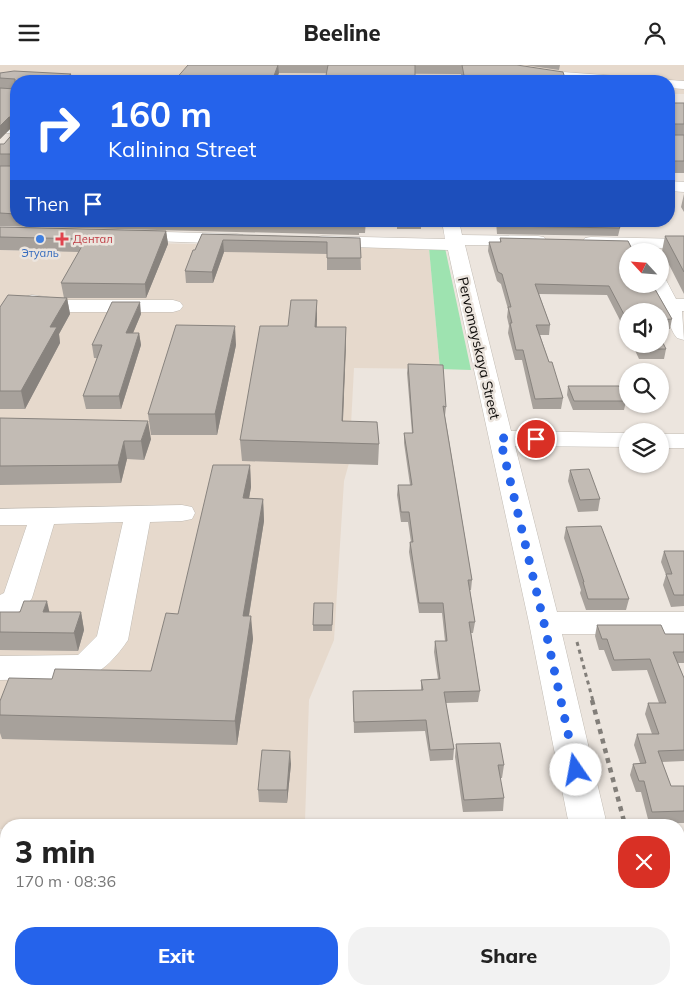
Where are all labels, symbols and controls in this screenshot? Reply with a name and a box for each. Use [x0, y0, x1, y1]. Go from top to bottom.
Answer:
icon: menu [15, 19, 43, 47]
text: Beeline [303, 19, 381, 47]
icon: person [641, 19, 669, 47]
text: 160 m [108, 92, 212, 136]
icon: right [25, 95, 90, 160]
text: Kalinina Street [108, 135, 256, 163]
icon: arrive [79, 190, 107, 218]
text: Then [25, 192, 69, 216]
marker: Дентал [55, 232, 69, 246]
place label: Дентал [73, 232, 113, 246]
marker: Этуаль [34, 233, 46, 245]
north arrow [619, 243, 669, 293]
map controls [619, 243, 669, 473]
place label: Этуаль [21, 246, 59, 260]
street label: Pervomayskaya Street [454, 275, 504, 421]
button: sound [619, 303, 669, 353]
button: search [619, 363, 669, 413]
pin [515, 418, 557, 460]
button: layers [619, 423, 669, 473]
icon: arrive [522, 425, 550, 453]
position arrow [549, 743, 601, 795]
text: 3 min [15, 833, 95, 871]
button: close [618, 836, 670, 888]
text: 170 m · 08:36 [15, 871, 116, 891]
button: Exit [15, 927, 338, 985]
button: Share [348, 927, 670, 985]

